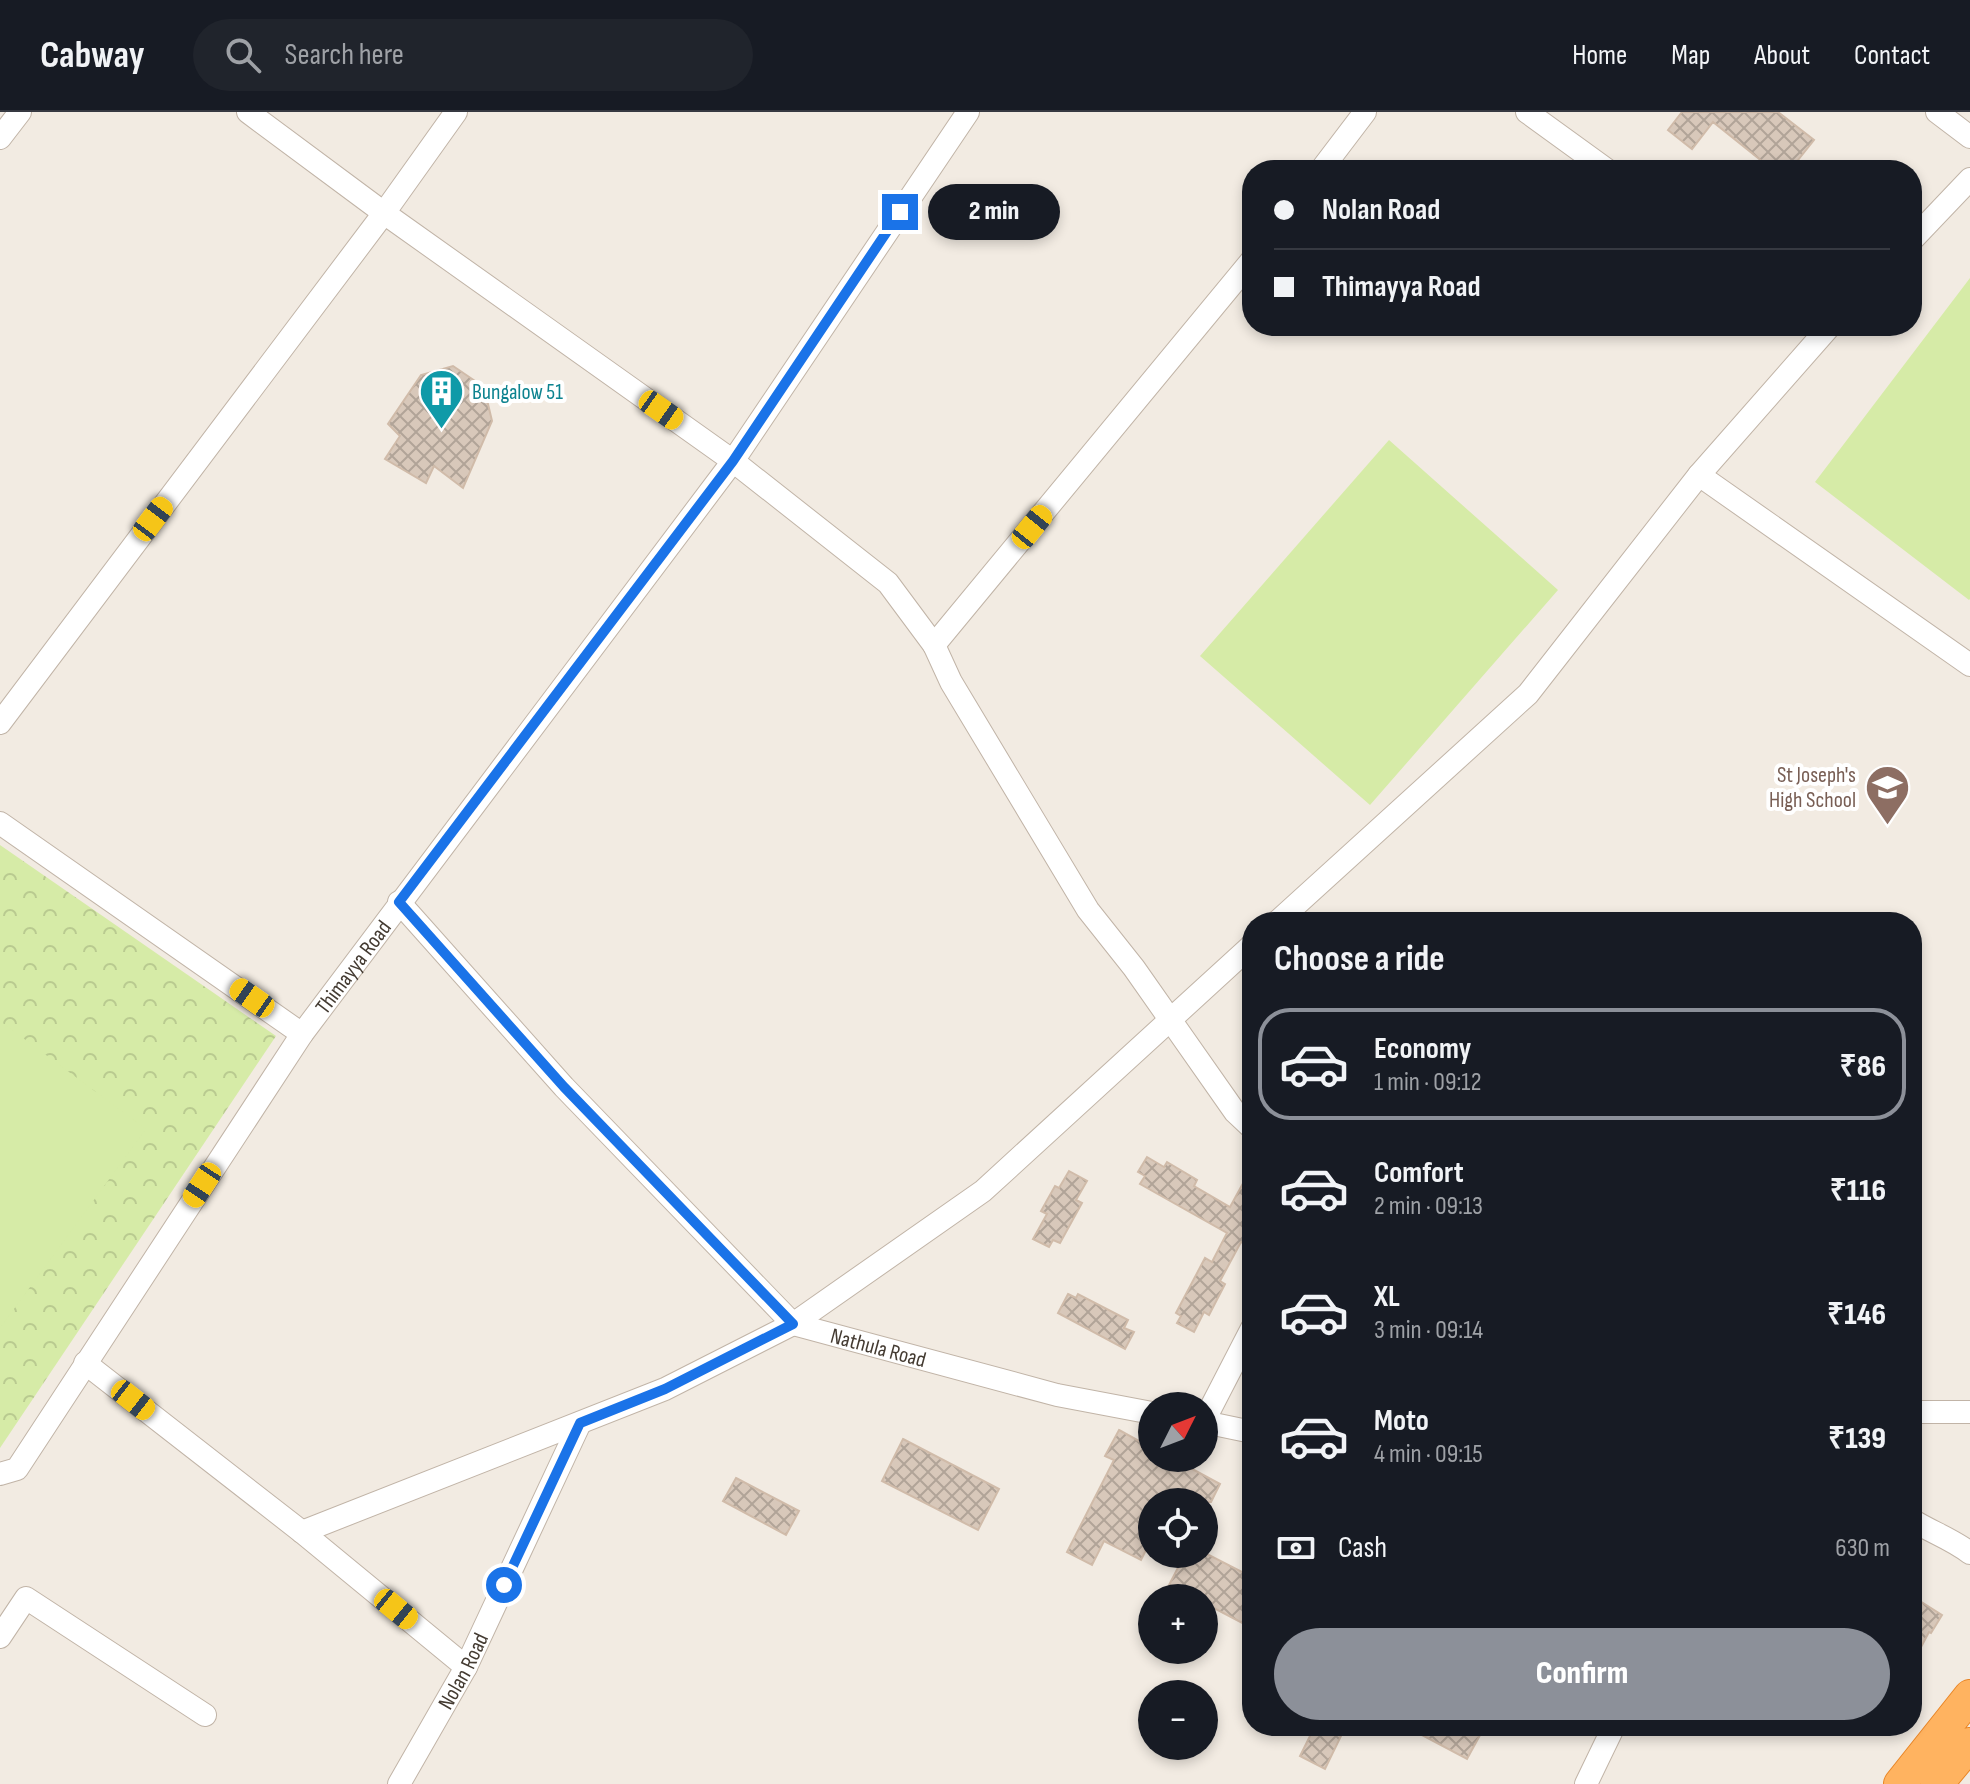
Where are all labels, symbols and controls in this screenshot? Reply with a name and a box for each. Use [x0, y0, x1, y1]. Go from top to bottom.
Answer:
search box [193, 19, 753, 91]
text: Cabway [40, 33, 145, 78]
icon: search [221, 33, 265, 77]
text: Search here [285, 37, 404, 73]
text: Home [1572, 39, 1627, 72]
text: Map [1671, 39, 1710, 72]
text: About [1754, 39, 1810, 72]
text: Contact [1854, 39, 1930, 72]
callout: 2 min [928, 184, 1060, 240]
text: Nolan Road [1322, 192, 1440, 228]
route end [882, 194, 918, 230]
text: 2 min [969, 196, 1019, 227]
text: Thimayya Road [1322, 269, 1481, 305]
building icon: Bungalow 51 [417, 367, 465, 430]
place label: Bungalow 51 [472, 379, 563, 406]
car [634, 386, 688, 434]
car [129, 493, 177, 545]
car [1008, 501, 1056, 553]
place label: St Joseph's High School [1769, 762, 1856, 814]
school or university icon: St Joseph's High School [1863, 763, 1911, 826]
street label: Thimayya Road [310, 915, 398, 1020]
text: Choose a ride [1274, 938, 1445, 981]
car [225, 974, 279, 1022]
icon: car [1278, 1028, 1350, 1100]
text: Economy [1374, 1031, 1471, 1067]
text: ₹86 [1840, 1049, 1886, 1085]
text: 1 min · 09:12 [1374, 1067, 1481, 1098]
icon: car [1278, 1152, 1350, 1224]
text: Comfort [1374, 1155, 1464, 1191]
car [179, 1158, 225, 1212]
text: ₹116 [1830, 1173, 1886, 1209]
text: 2 min · 09:13 [1374, 1191, 1483, 1222]
icon: car [1278, 1276, 1350, 1348]
text: XL [1374, 1279, 1400, 1315]
text: ₹146 [1827, 1297, 1886, 1333]
text: 3 min · 09:14 [1374, 1315, 1483, 1346]
street label: Nathula Road [827, 1323, 929, 1374]
car [107, 1376, 159, 1424]
north arrow [1138, 1392, 1218, 1472]
map controls [1138, 1392, 1218, 1760]
icon: car [1278, 1400, 1350, 1472]
text: Moto [1374, 1403, 1429, 1439]
text: ₹139 [1828, 1421, 1886, 1457]
text: 4 min · 09:15 [1374, 1439, 1483, 1470]
button: locate [1138, 1488, 1218, 1568]
icon: cash [1274, 1526, 1318, 1570]
text: Cash [1338, 1530, 1387, 1566]
text: 630 m [1835, 1533, 1890, 1564]
route start [486, 1567, 522, 1603]
button: + [1138, 1584, 1218, 1664]
car [370, 1585, 422, 1633]
button: Confirm [1274, 1628, 1890, 1720]
street label: Nolan Road [433, 1629, 495, 1714]
button: − [1138, 1680, 1218, 1760]

